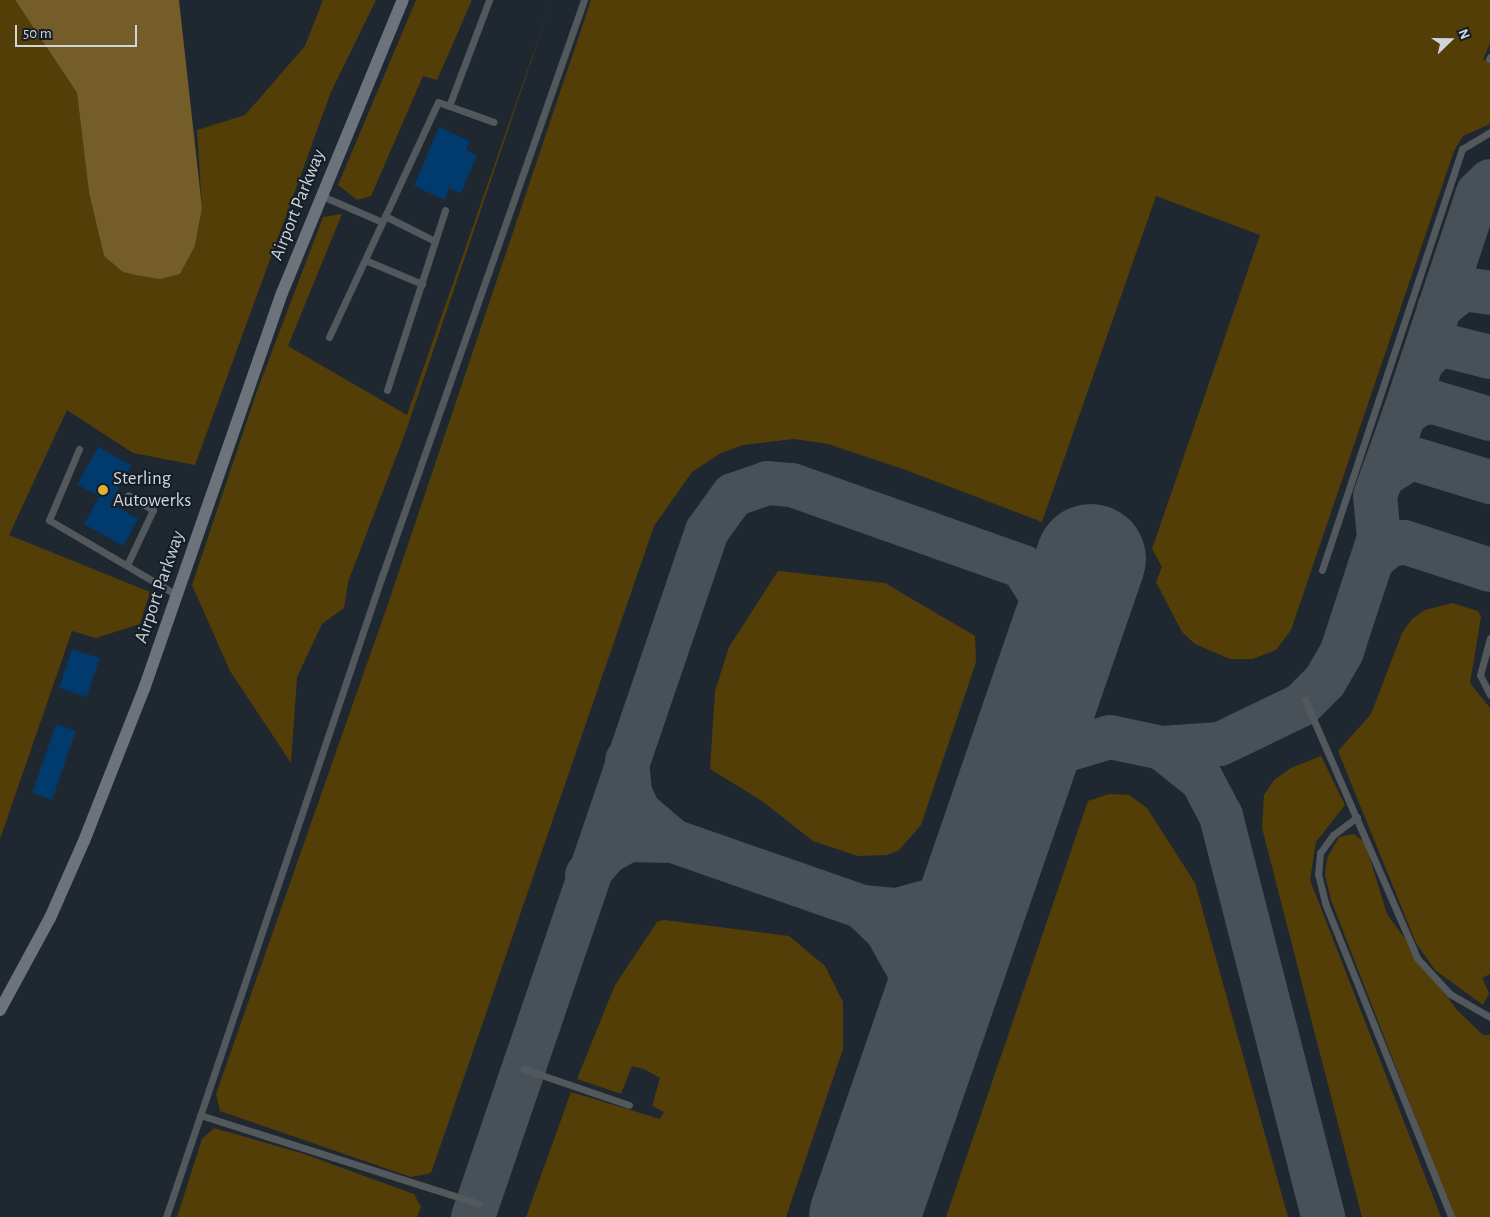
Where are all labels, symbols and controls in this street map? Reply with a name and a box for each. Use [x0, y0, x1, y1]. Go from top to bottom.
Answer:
scale bar [18, 15, 140, 47]
north arrow [1425, 15, 1475, 65]
text: 50 m [23, 26, 52, 41]
text: N [1456, 27, 1472, 42]
street label: Airport Parkway [265, 146, 331, 264]
place label: Sterling Autowerks [113, 468, 191, 512]
marker: Sterling Autowerks [97, 484, 109, 496]
street label: Airport Parkway [130, 528, 190, 646]

